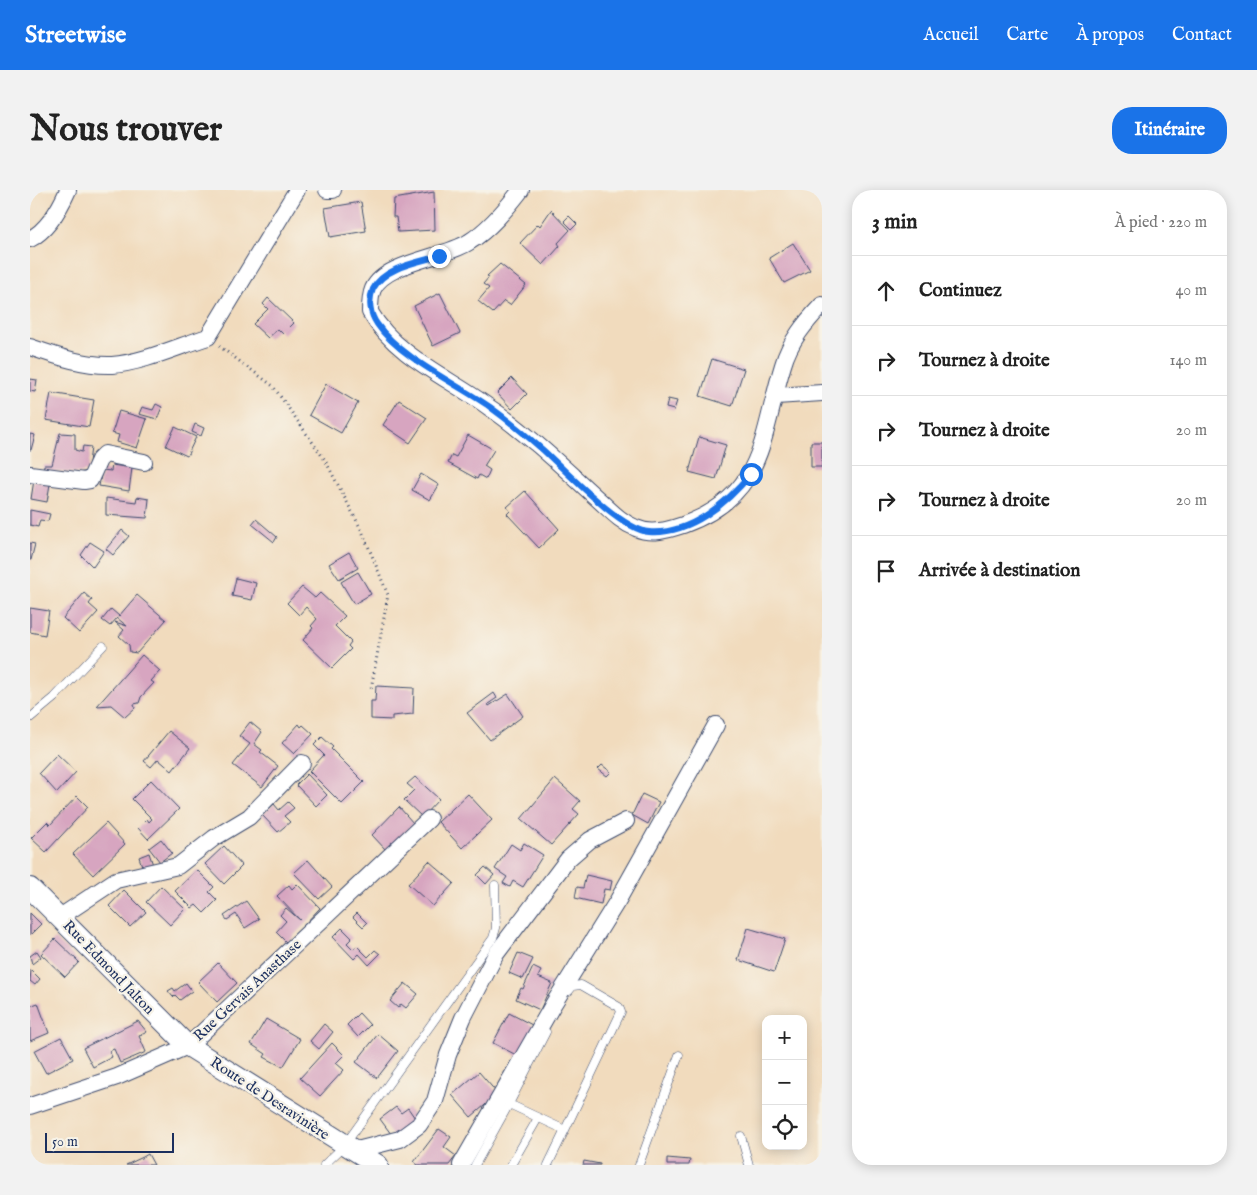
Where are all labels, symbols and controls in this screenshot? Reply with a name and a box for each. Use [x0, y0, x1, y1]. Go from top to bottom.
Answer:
text: Streetwise [25, 20, 126, 51]
text: Accueil [924, 24, 979, 47]
text: Carte [1007, 24, 1048, 47]
text: À propos [1076, 24, 1144, 47]
text: Contact [1172, 24, 1232, 47]
button: Itinéraire [1112, 107, 1227, 154]
text: Nous trouver [30, 108, 222, 153]
text: 3 min [872, 209, 917, 236]
text: À pied · 220 m [1115, 213, 1207, 233]
route end [428, 245, 451, 268]
icon: ahead [872, 277, 900, 305]
text: Continuez [919, 279, 1002, 303]
text: 40 m [1175, 281, 1207, 301]
icon: right [872, 347, 900, 375]
text: Tournez à droite [919, 349, 1050, 373]
text: 140 m [1169, 351, 1207, 371]
icon: right [872, 417, 900, 445]
text: Tournez à droite [919, 419, 1050, 443]
text: 20 m [1176, 421, 1207, 441]
route start [740, 463, 763, 486]
icon: right [872, 487, 900, 515]
text: Tournez à droite [919, 489, 1050, 513]
text: 20 m [1176, 491, 1207, 511]
icon: arrive [872, 557, 900, 585]
text: Arrivée à destination [919, 559, 1080, 583]
street label: Rue Edmond Jalton [59, 916, 159, 1019]
street label: Rue Gervais Anasthase [189, 935, 305, 1045]
map controls [762, 1015, 807, 1150]
button: + [762, 1015, 807, 1060]
street label: Route de Desravinière [206, 1053, 333, 1144]
button: − [762, 1060, 807, 1105]
button: locate [762, 1105, 807, 1150]
scale bar [45, 1130, 174, 1153]
text: 50 m [52, 1133, 78, 1151]

